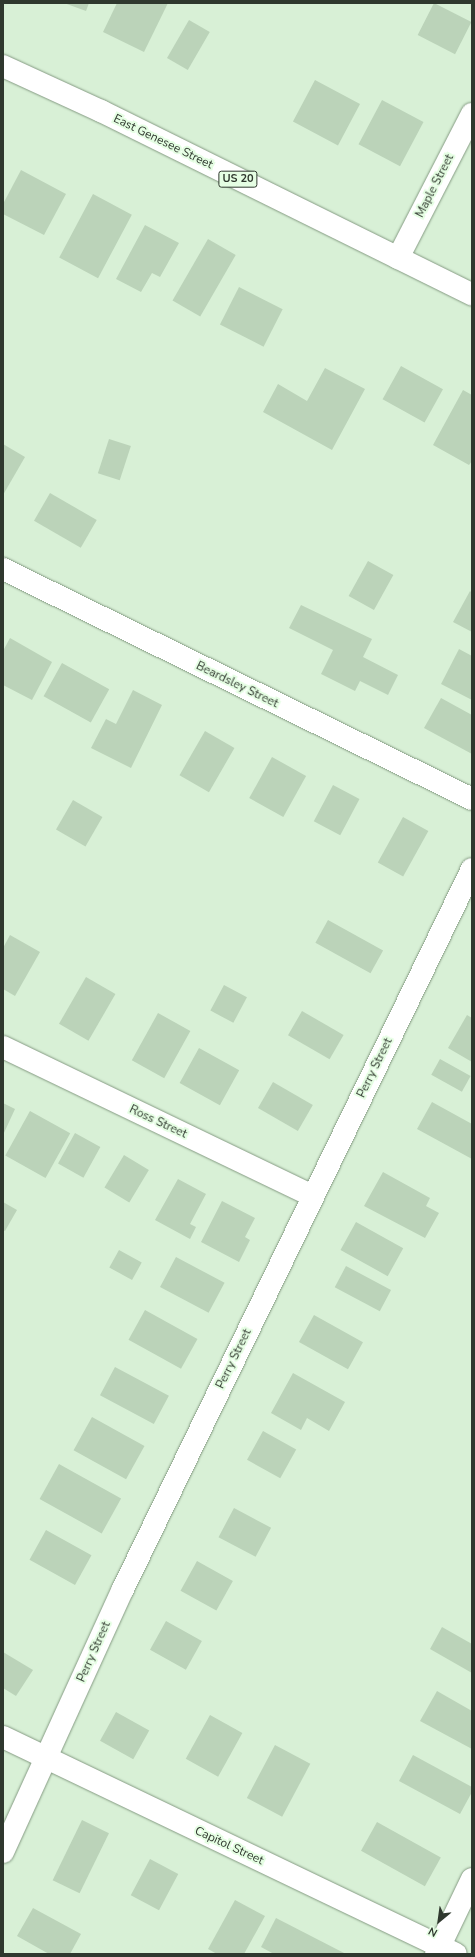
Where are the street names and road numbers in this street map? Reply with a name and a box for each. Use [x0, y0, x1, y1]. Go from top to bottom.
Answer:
street label: East Genesee Street [111, 112, 215, 172]
street label: Maple Street [413, 152, 457, 220]
road number: US 20 [218, 170, 258, 188]
street label: Beardsley Street [194, 659, 280, 711]
street label: Perry Street [354, 1036, 396, 1100]
street label: Ross Street [127, 1102, 189, 1142]
street label: Perry Street [213, 1327, 255, 1391]
street label: Perry Street [74, 1620, 114, 1684]
street label: Capitol Street [192, 1824, 266, 1868]

